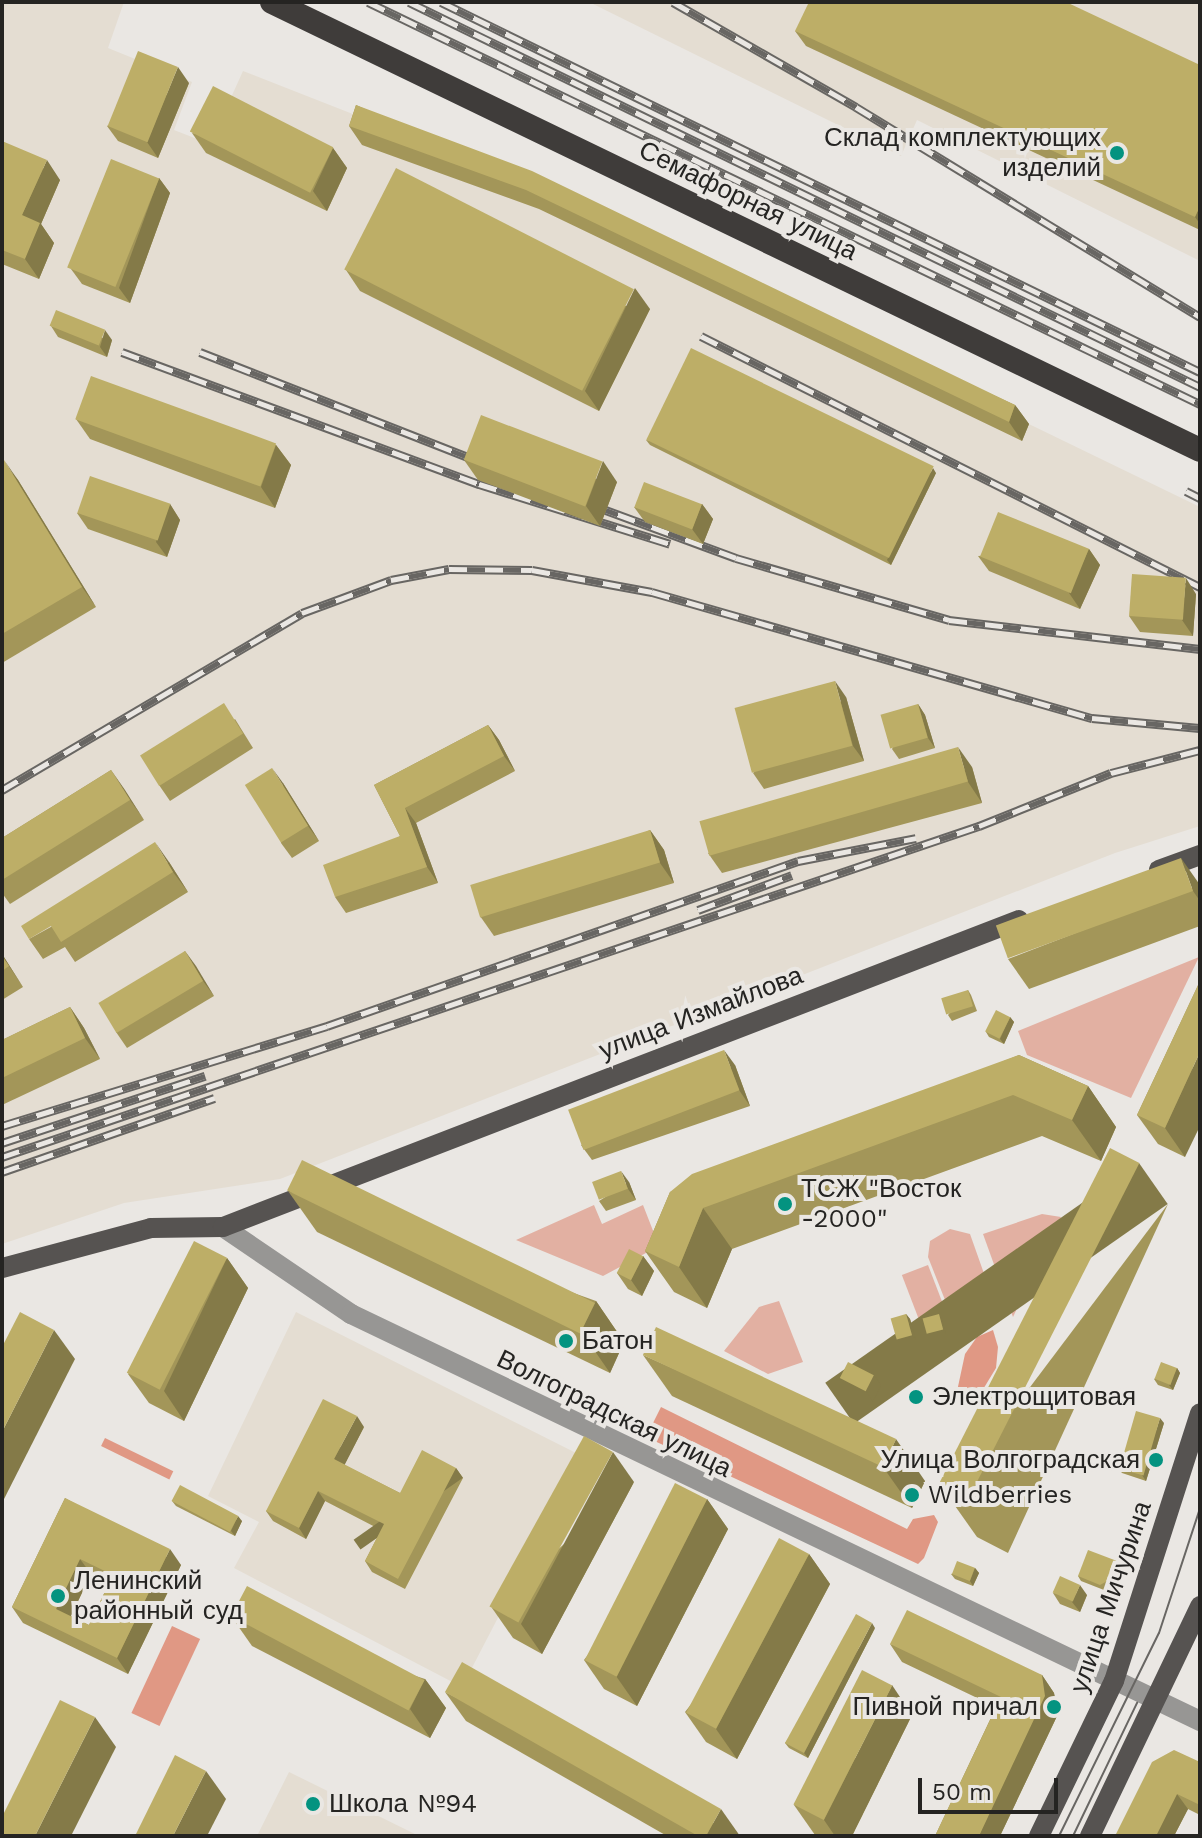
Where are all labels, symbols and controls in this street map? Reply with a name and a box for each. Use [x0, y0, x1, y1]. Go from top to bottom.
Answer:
place label: Склад комплектующих изделий [824, 122, 1101, 184]
street label: Семафорная улица [634, 135, 862, 267]
marker: Склад комплектующих изделий [1108, 144, 1126, 162]
street label: улица Измайлова [595, 960, 807, 1066]
place label: ТСЖ "Восток -2000" [801, 1173, 961, 1234]
marker: ТСЖ "Восток -2000" [776, 1195, 794, 1213]
place label: Батон [582, 1325, 653, 1357]
marker: Батон [557, 1332, 575, 1350]
street label: Волгоградская улица [492, 1344, 736, 1484]
place label: Электрощитовая [932, 1381, 1136, 1413]
marker: Электрощитовая [907, 1388, 925, 1406]
place label: Улица Волгоградская [880, 1444, 1140, 1476]
marker: Улица Волгоградская [1147, 1451, 1165, 1469]
place label: Wildberries [928, 1479, 1072, 1511]
marker: Wildberries [903, 1486, 921, 1504]
street label: улица Мичурина [1064, 1497, 1158, 1697]
place label: Ленинский районный суд [74, 1565, 243, 1626]
marker: Ленинский районный суд [49, 1587, 67, 1605]
place label: Пивной причал [853, 1691, 1038, 1723]
marker: Пивной причал [1045, 1698, 1063, 1716]
scale bar [922, 1762, 1062, 1812]
text: 50 m [932, 1778, 992, 1806]
place label: Школа №94 [329, 1788, 477, 1820]
marker: Школа №94 [304, 1795, 322, 1813]

